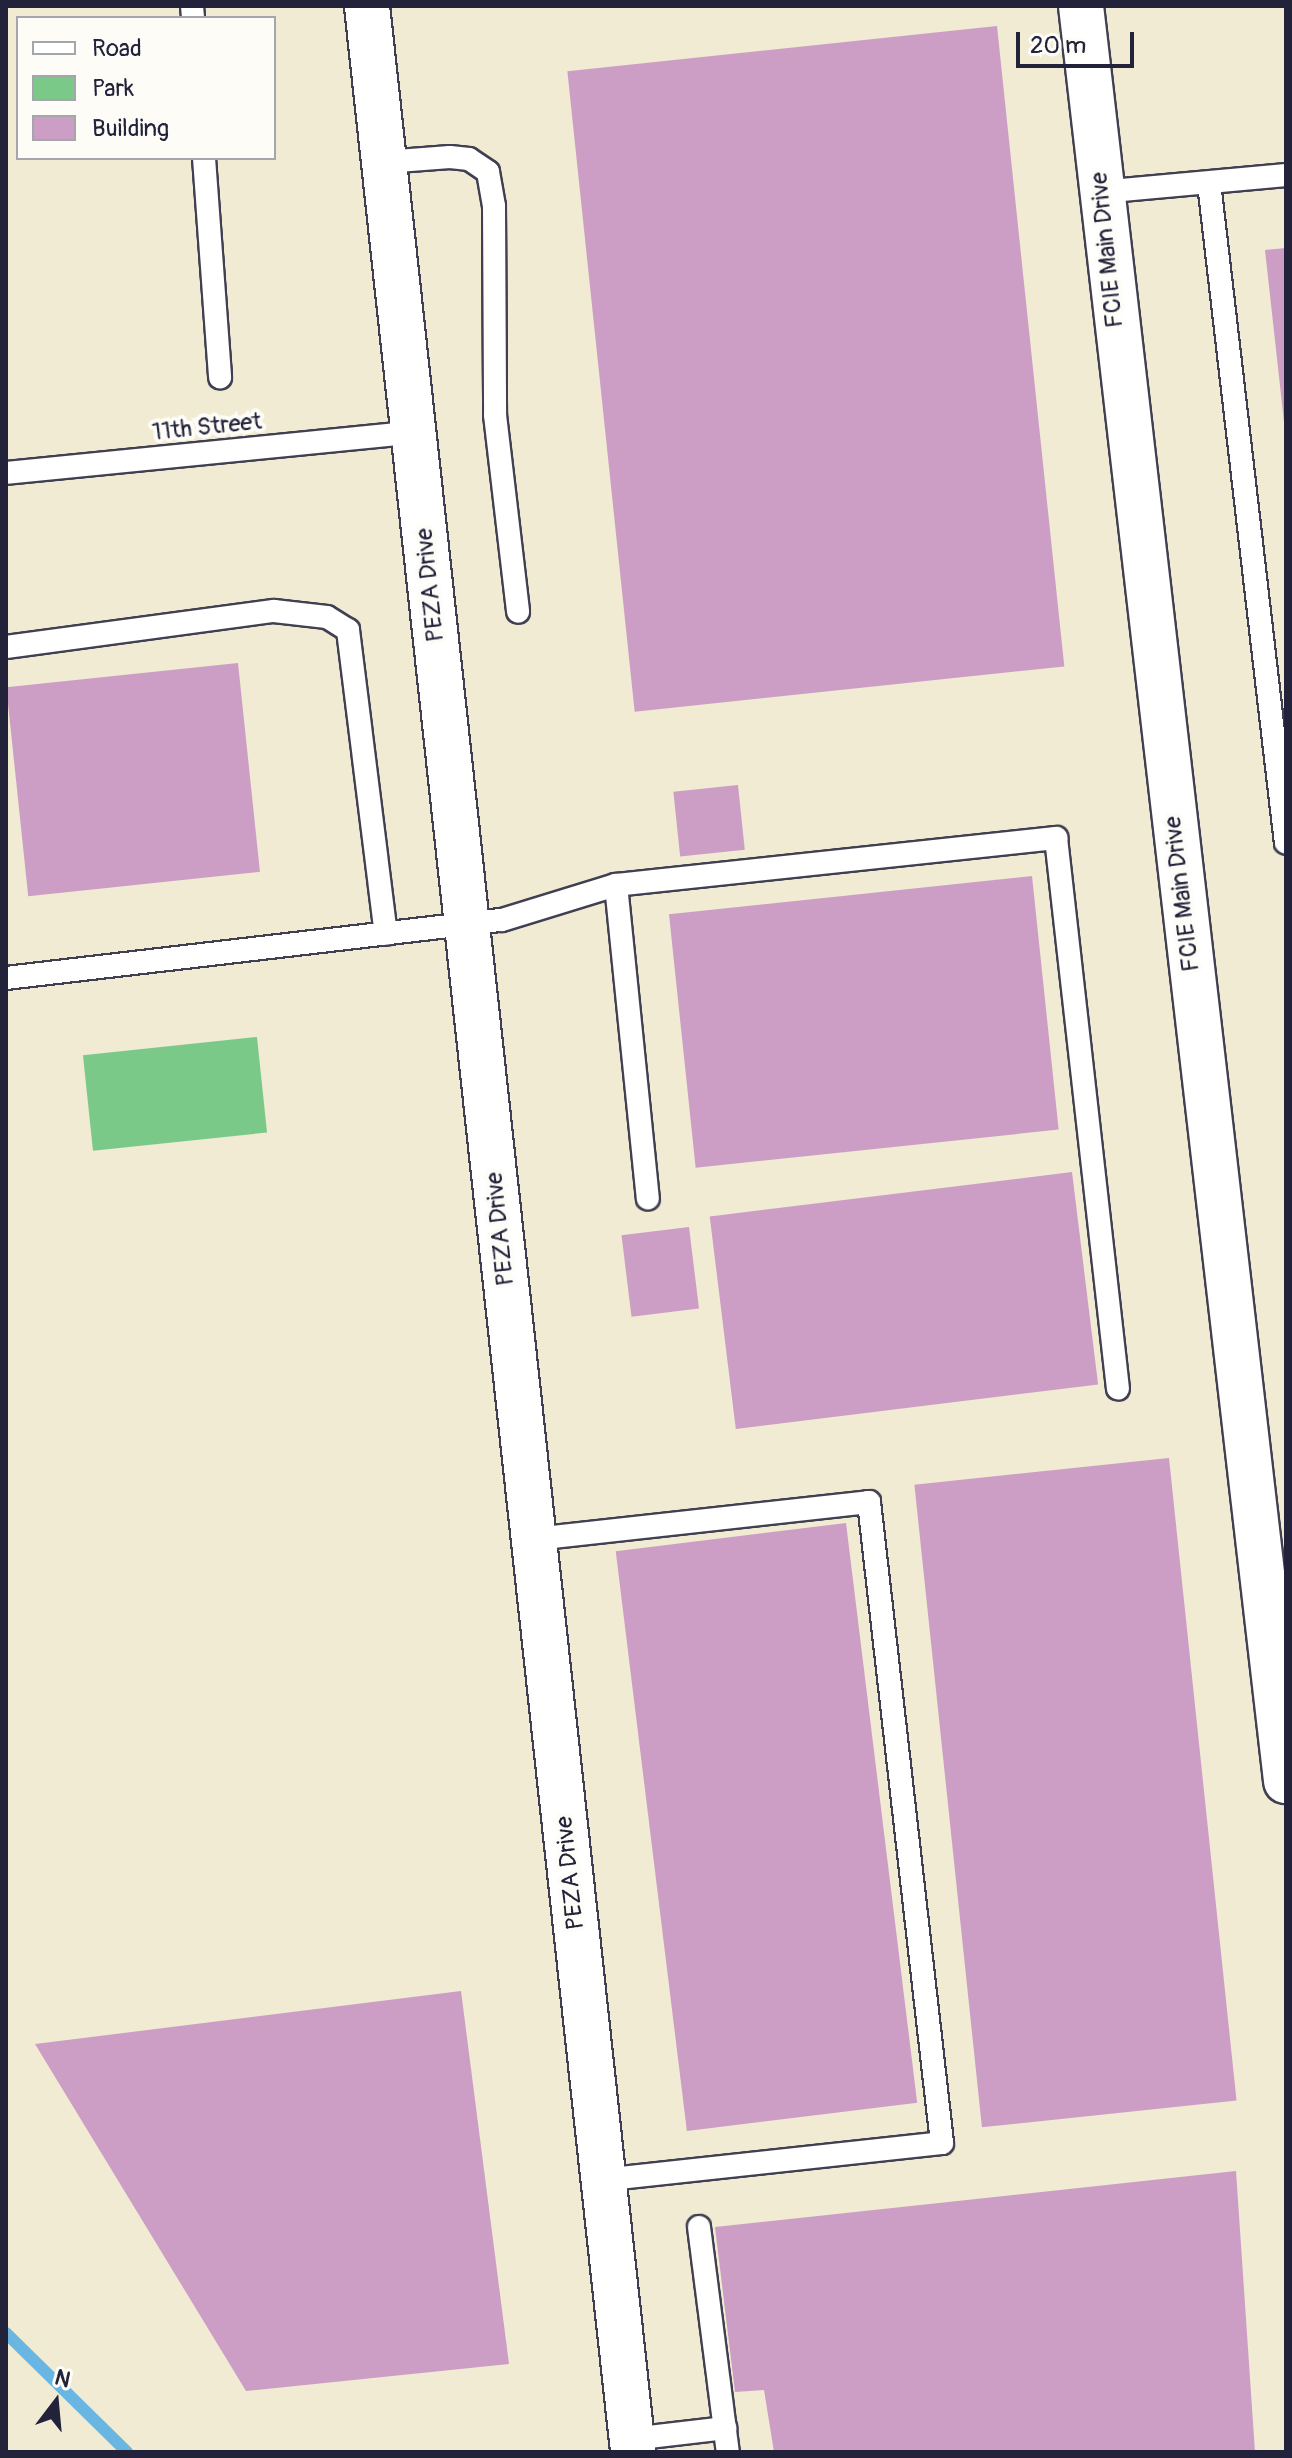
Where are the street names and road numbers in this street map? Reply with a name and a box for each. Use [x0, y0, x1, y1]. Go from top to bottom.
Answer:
street label: FCIE Main Drive [1085, 171, 1129, 329]
street label: 11th Street [151, 407, 263, 447]
street label: PEZA Drive [410, 527, 450, 643]
street label: FCIE Main Drive [1158, 815, 1206, 973]
street label: PEZA Drive [480, 1171, 520, 1287]
street label: PEZA Drive [550, 1815, 590, 1931]

